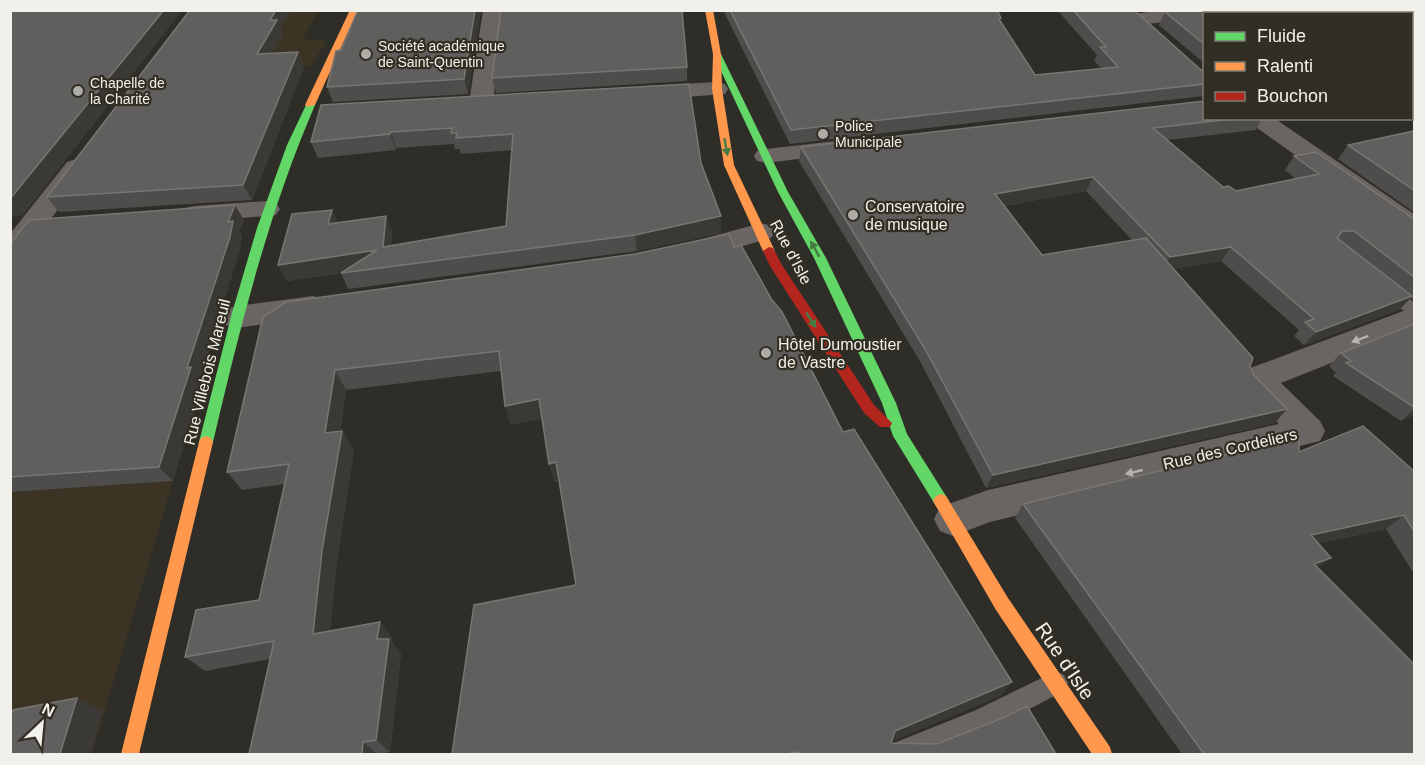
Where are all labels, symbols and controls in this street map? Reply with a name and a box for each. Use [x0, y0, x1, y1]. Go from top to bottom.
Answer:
legend [1203, 12, 1413, 120]
text: Fluide [1257, 26, 1306, 46]
place label: Société académique de Saint-Quentin [378, 38, 505, 70]
marker: Société académique de Saint-Quentin [359, 47, 373, 61]
text: Ralenti [1257, 56, 1313, 76]
place label: Chapelle de la Charité [90, 75, 165, 107]
marker: Chapelle de la Charité [71, 84, 85, 98]
text: Bouchon [1257, 86, 1328, 106]
place label: Police Municipale [835, 118, 902, 150]
marker: Police Municipale [816, 127, 830, 141]
one-way arrow [721, 137, 730, 156]
place label: Conservatoire de musique [865, 198, 965, 233]
marker: Conservatoire de musique [846, 208, 860, 222]
street label: Rue d'Isle [767, 217, 815, 287]
one-way arrow [810, 240, 820, 257]
street label: Rue Villebois Mareuil [181, 297, 233, 447]
one-way arrow [806, 312, 817, 329]
one-way arrow [1351, 334, 1369, 344]
place label: Hôtel Dumoustier de Vastre [778, 336, 902, 371]
marker: Hôtel Dumoustier de Vastre [759, 346, 773, 360]
street label: Rue des Cordeliers [1161, 425, 1299, 473]
one-way arrow [1124, 468, 1143, 477]
street label: Rue d'Isle [1031, 618, 1099, 704]
north arrow [12, 693, 72, 753]
text: N [39, 700, 57, 720]

